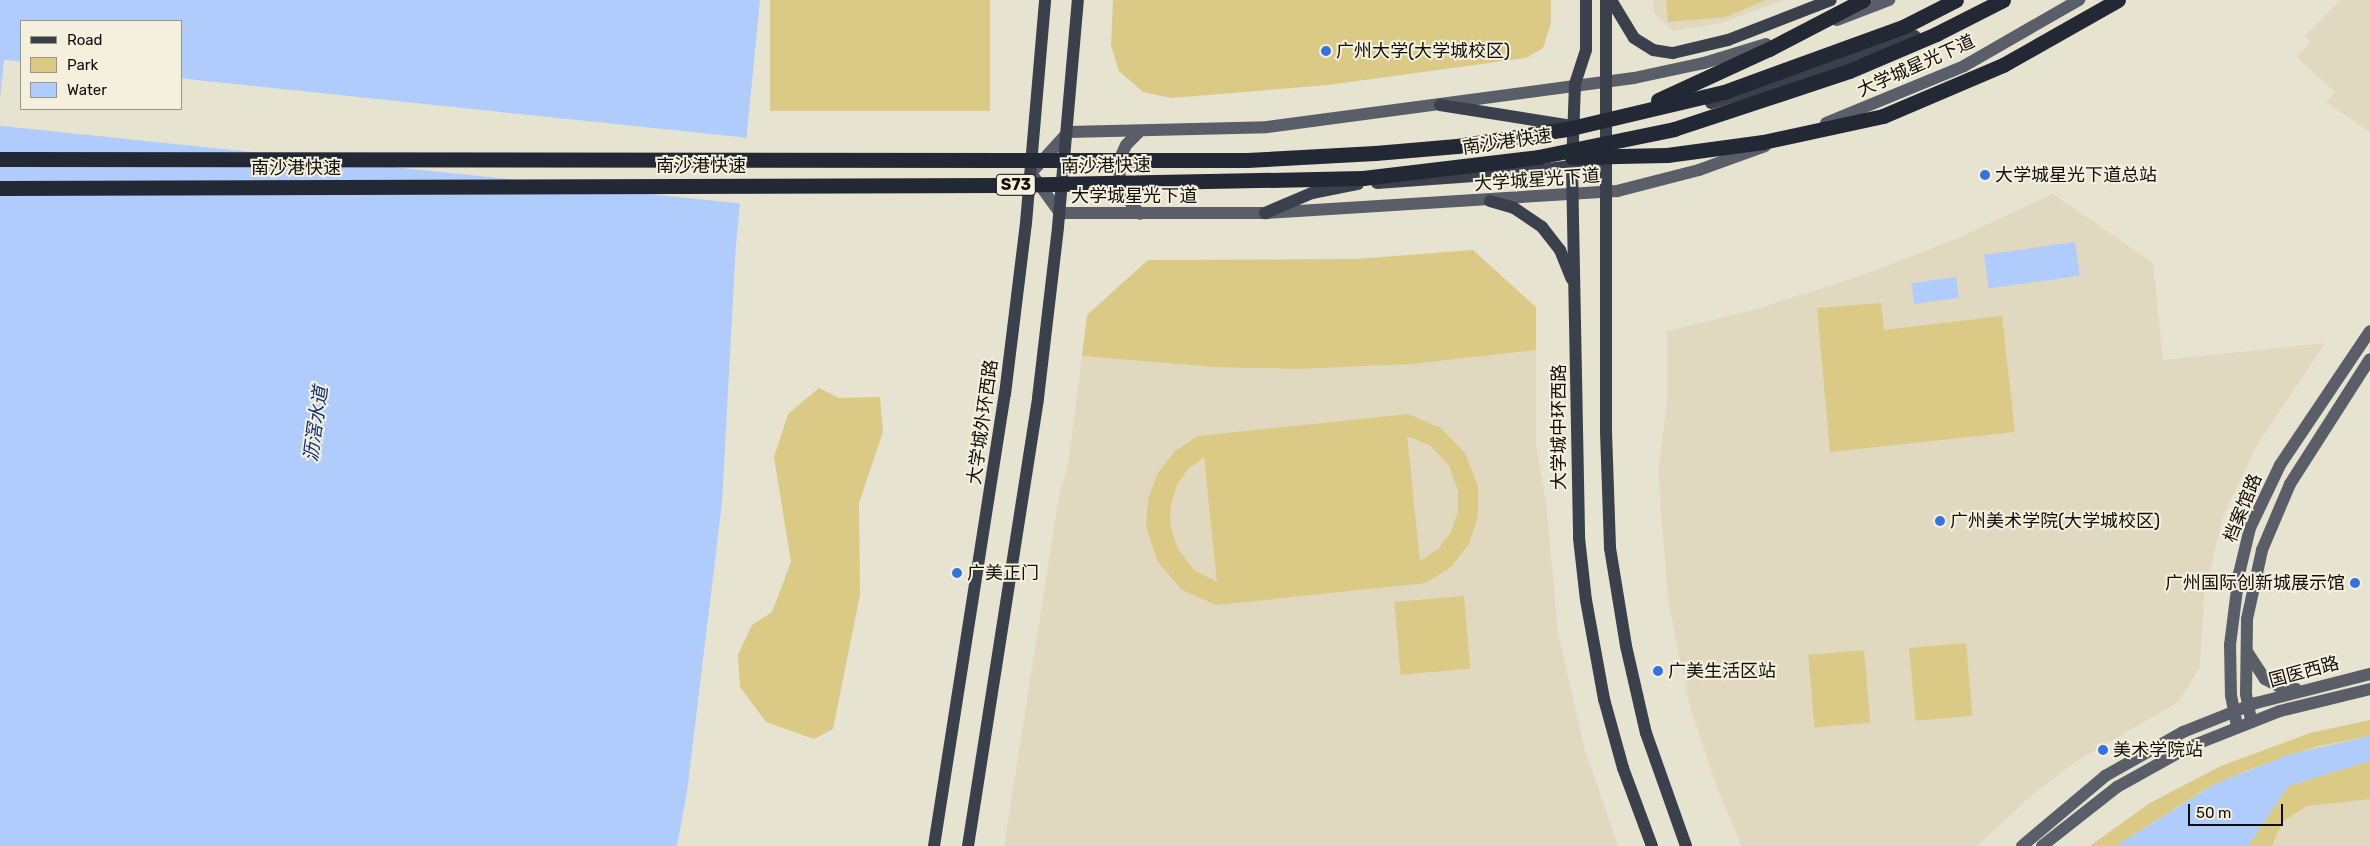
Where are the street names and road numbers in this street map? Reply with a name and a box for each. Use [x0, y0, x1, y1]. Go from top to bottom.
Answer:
street label: 大学城星光下道 [1854, 31, 1978, 101]
street label: 南沙港快速 [1461, 125, 1553, 159]
street label: 南沙港快速 [1061, 154, 1151, 178]
street label: 南沙港快速 [656, 155, 746, 177]
street label: 南沙港快速 [251, 157, 341, 179]
street label: 大学城星光下道 [1473, 165, 1601, 195]
road number: S73 [995, 172, 1037, 198]
street label: 大学城星光下道 [1071, 185, 1197, 207]
street label: 大学城外环西路 [964, 358, 1002, 486]
street label: 大学城中环西路 [1548, 364, 1570, 490]
street label: 档案馆路 [2220, 471, 2266, 545]
street label: 国医西路 [2266, 652, 2342, 692]

